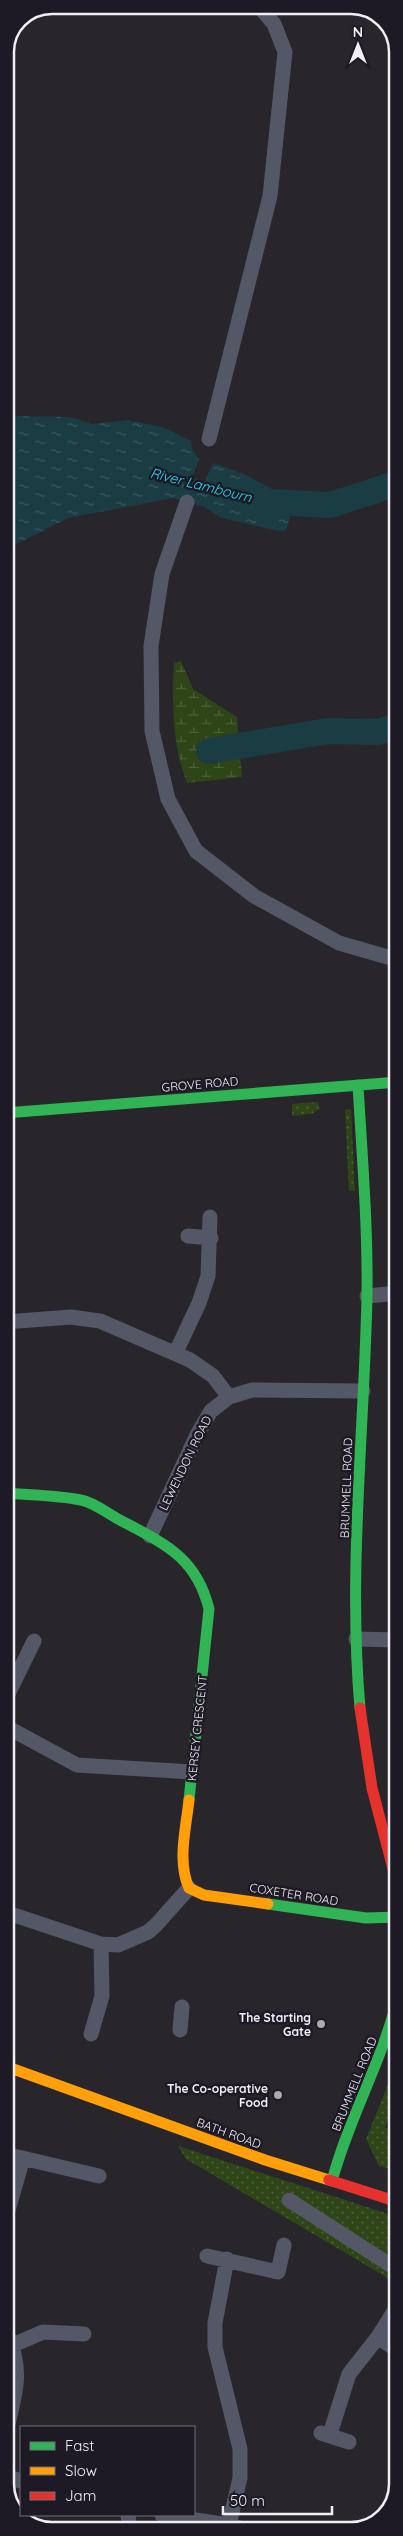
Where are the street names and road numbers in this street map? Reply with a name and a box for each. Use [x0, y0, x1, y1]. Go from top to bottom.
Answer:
street label: GROVE ROAD [161, 1073, 239, 1095]
street label: LEWENDON ROAD [156, 1413, 215, 1513]
street label: BRUMMELL ROAD [337, 1437, 355, 1538]
street label: KERSEY CRESCENT [184, 1674, 210, 1782]
street label: COXETER ROAD [249, 1880, 340, 1908]
street label: BRUMMELL ROAD [328, 2034, 380, 2133]
street label: BATH ROAD [195, 2114, 264, 2152]

